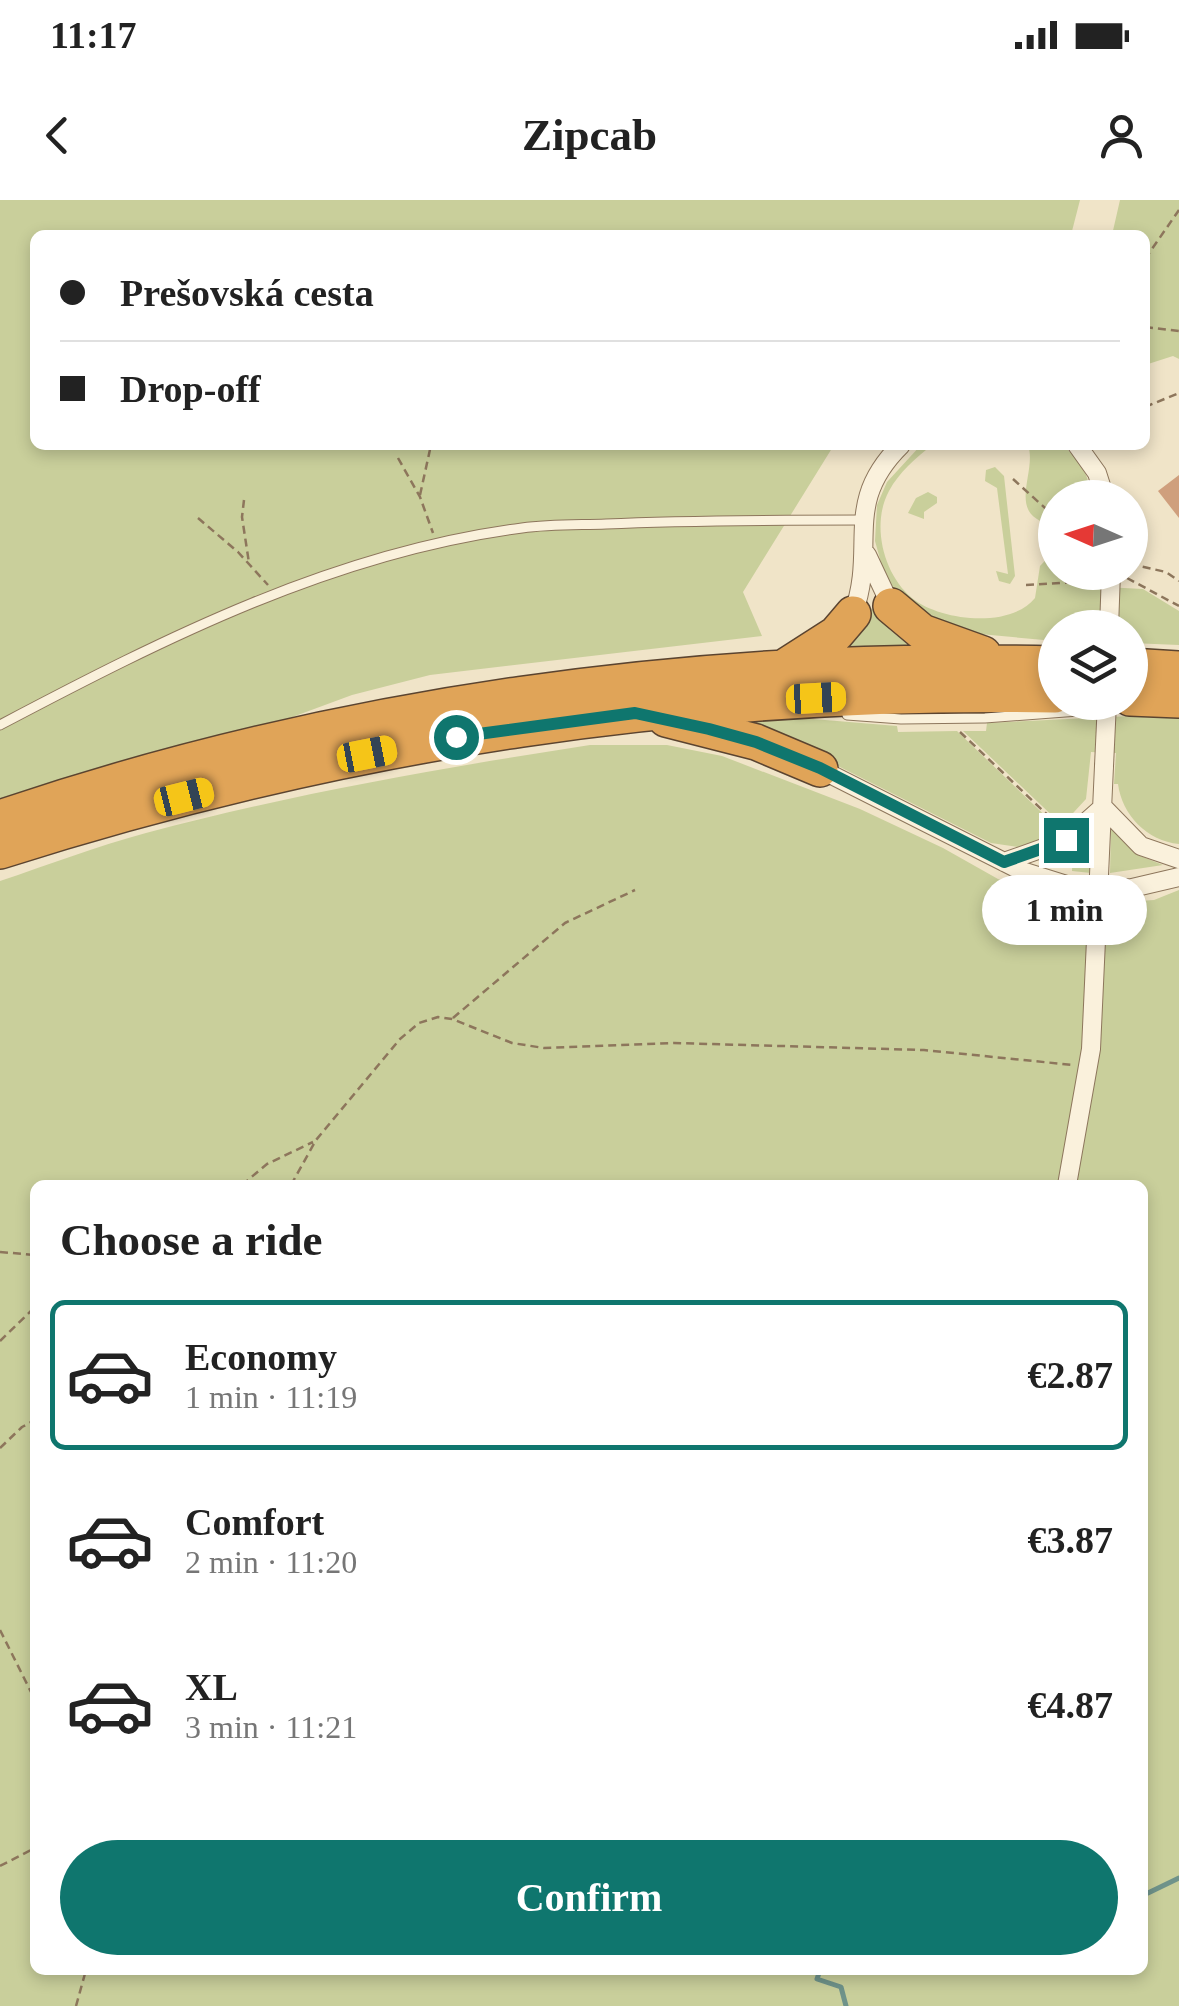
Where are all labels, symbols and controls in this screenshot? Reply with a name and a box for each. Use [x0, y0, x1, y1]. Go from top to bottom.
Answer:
text: 11:17 [50, 14, 137, 56]
icon: back [30, 108, 85, 163]
icon: person [1094, 108, 1149, 163]
text: Zipcab [522, 110, 657, 160]
text: Prešovská cesta [120, 272, 374, 314]
text: Drop-off [120, 368, 261, 410]
north arrow [1038, 480, 1148, 590]
map controls [1038, 480, 1148, 720]
button: layers [1038, 610, 1148, 720]
car [785, 681, 847, 715]
route start [434, 715, 479, 760]
car [335, 734, 399, 774]
car [151, 775, 217, 819]
route end [1044, 818, 1089, 863]
callout: 1 min [984, 875, 1148, 945]
text: 1 min [1026, 892, 1103, 928]
text: Choose a ride [60, 1215, 323, 1265]
icon: car [65, 1330, 155, 1420]
text: Economy [185, 1336, 337, 1378]
text: €2.87 [1028, 1354, 1113, 1396]
text: 1 min · 11:19 [185, 1379, 357, 1415]
icon: car [65, 1495, 155, 1585]
text: Comfort [185, 1501, 324, 1543]
text: €3.87 [1028, 1519, 1113, 1561]
text: 2 min · 11:20 [185, 1544, 357, 1580]
icon: car [65, 1660, 155, 1750]
text: XL [185, 1666, 238, 1708]
text: €4.87 [1028, 1684, 1113, 1726]
text: 3 min · 11:21 [185, 1709, 357, 1745]
button: Confirm [60, 1840, 1118, 1955]

